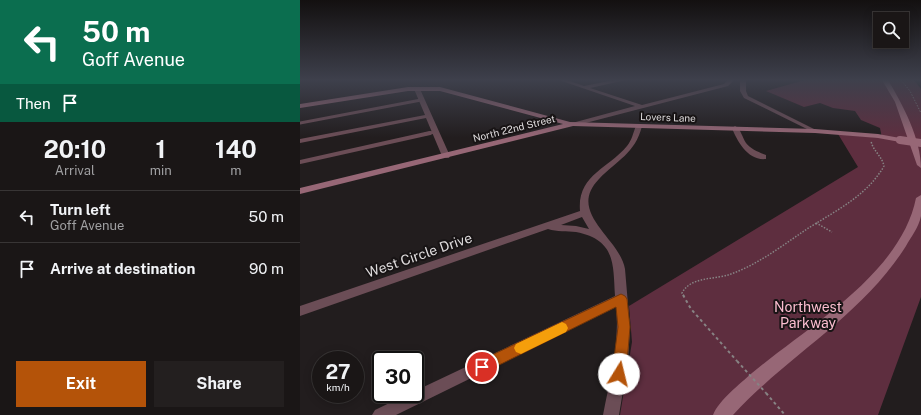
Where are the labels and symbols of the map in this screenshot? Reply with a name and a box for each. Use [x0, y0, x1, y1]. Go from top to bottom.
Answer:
street label: Lovers Lane [640, 110, 696, 124]
street label: North 22nd Street [472, 112, 556, 144]
street label: West Circle Drive [364, 229, 474, 281]
park label: Northwest Parkway [774, 299, 842, 331]
pin [465, 350, 499, 384]
speed limit sign: 30 [372, 351, 424, 403]
position arrow [598, 353, 640, 395]

